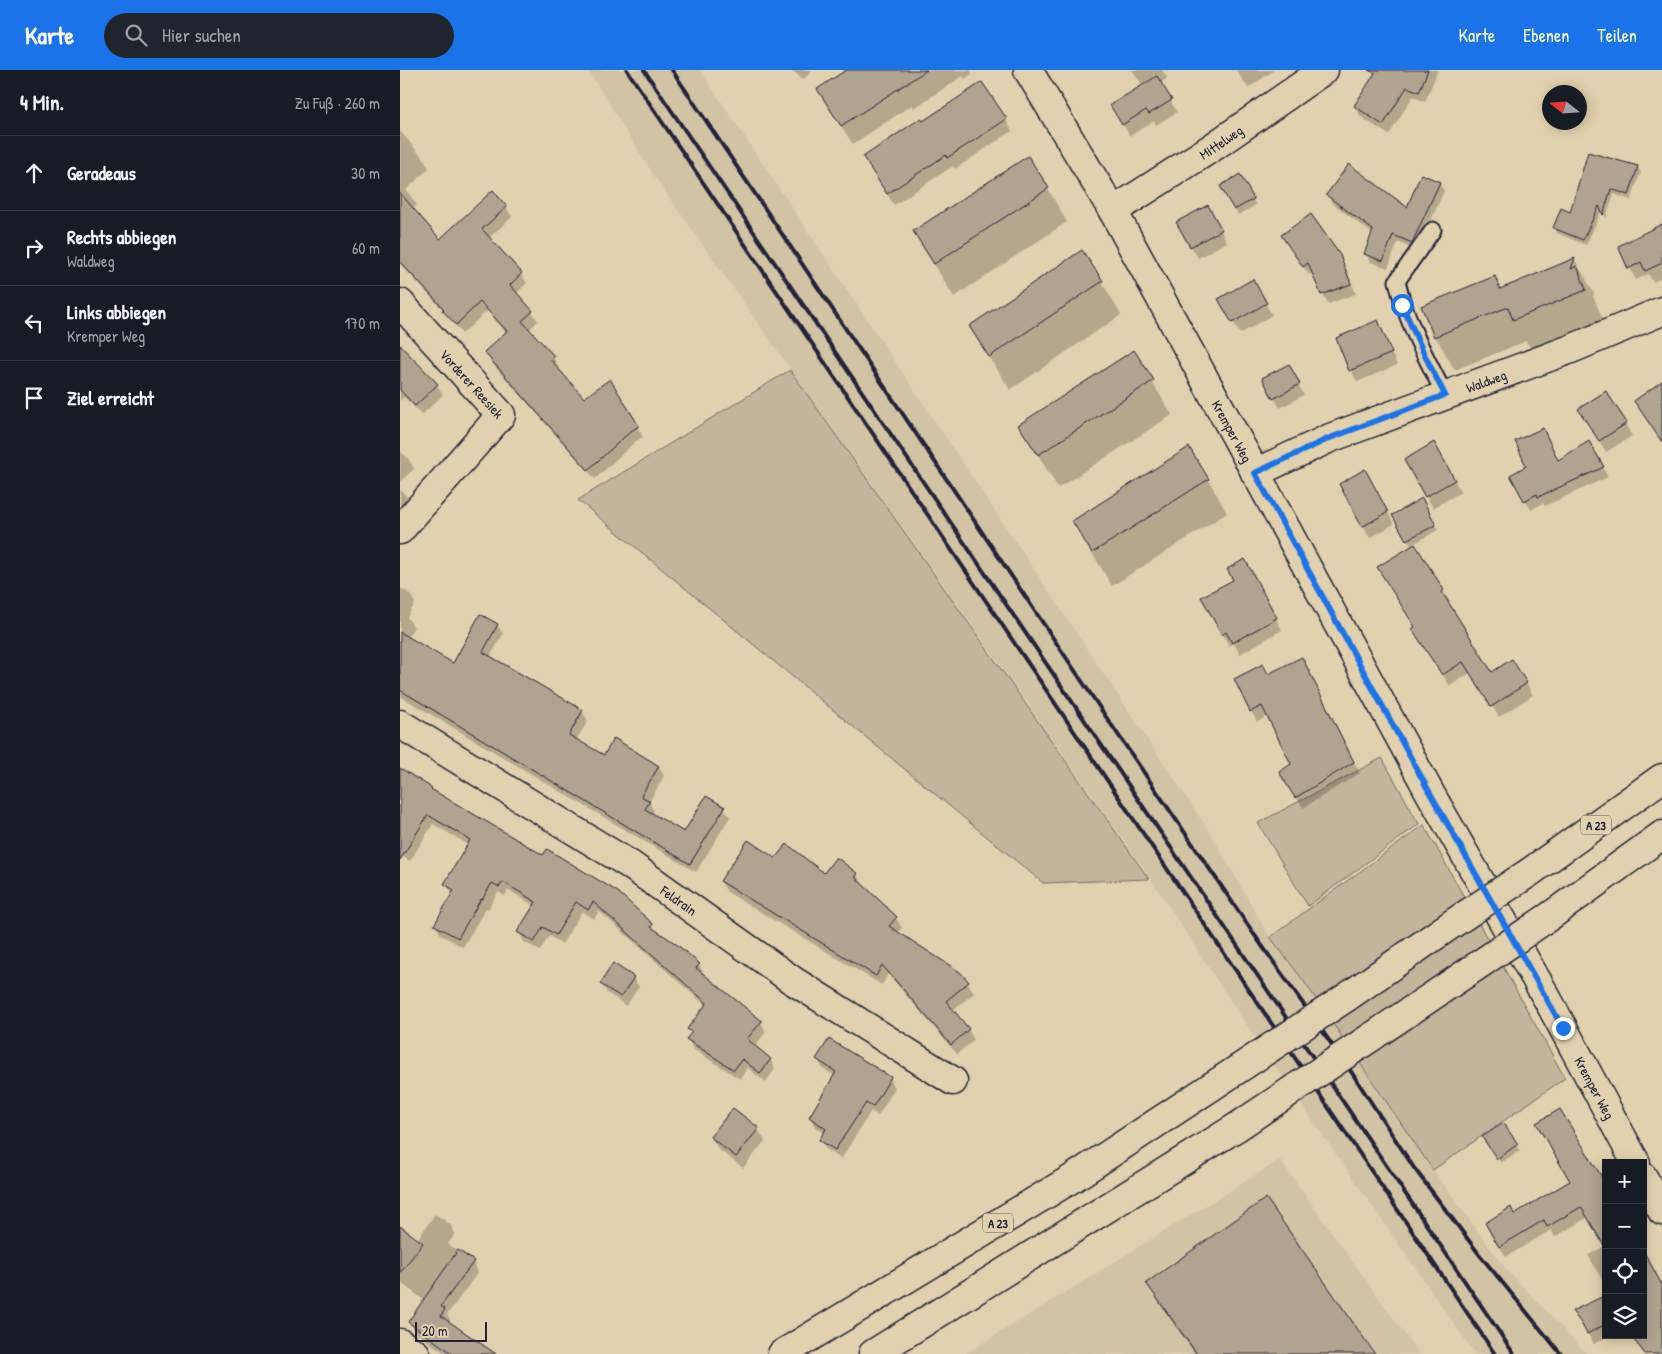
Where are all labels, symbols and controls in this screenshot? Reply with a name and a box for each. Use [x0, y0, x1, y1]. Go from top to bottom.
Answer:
search box [104, 13, 454, 58]
text: Karte [25, 19, 74, 51]
icon: search [122, 21, 150, 49]
text: Hier suchen [162, 22, 241, 48]
text: Karte [1459, 23, 1495, 48]
text: Ebenen [1523, 23, 1569, 48]
text: Teilen [1597, 23, 1637, 48]
north arrow [1542, 85, 1587, 130]
text: 4 Min. [20, 88, 64, 117]
text: Zu Fuß · 260 m [295, 92, 380, 114]
street label: Mittelweg [1195, 120, 1247, 163]
icon: ahead [20, 159, 48, 187]
text: Geradeaus [67, 160, 136, 186]
text: 30 m [351, 162, 380, 184]
text: Rechts abbiegen [67, 224, 176, 250]
icon: right [20, 234, 48, 262]
text: 60 m [352, 237, 380, 259]
text: Waldweg [67, 250, 115, 272]
route start [1391, 294, 1414, 317]
text: Links abbiegen [67, 299, 166, 325]
icon: left [20, 309, 48, 337]
text: 170 m [345, 312, 380, 334]
text: Kremper Weg [67, 325, 145, 347]
street label: Vorderer Reesiek [436, 345, 509, 422]
street label: Waldweg [1463, 364, 1509, 397]
icon: arrive [20, 384, 48, 412]
text: Ziel erreicht [67, 385, 154, 411]
street label: Kremper Weg [1208, 396, 1257, 466]
road number: A 23 [1581, 816, 1611, 834]
street label: Feldrain [656, 880, 701, 919]
route end [1552, 1017, 1575, 1040]
street label: Kremper Weg [1571, 1053, 1620, 1123]
map controls [1602, 1159, 1647, 1339]
button: + [1602, 1159, 1647, 1204]
button: − [1602, 1204, 1647, 1249]
road number: A 23 [983, 1214, 1013, 1232]
button: locate [1602, 1249, 1647, 1294]
button: layers [1602, 1294, 1647, 1339]
scale bar [415, 1319, 488, 1342]
text: 20 m [422, 1321, 448, 1340]

